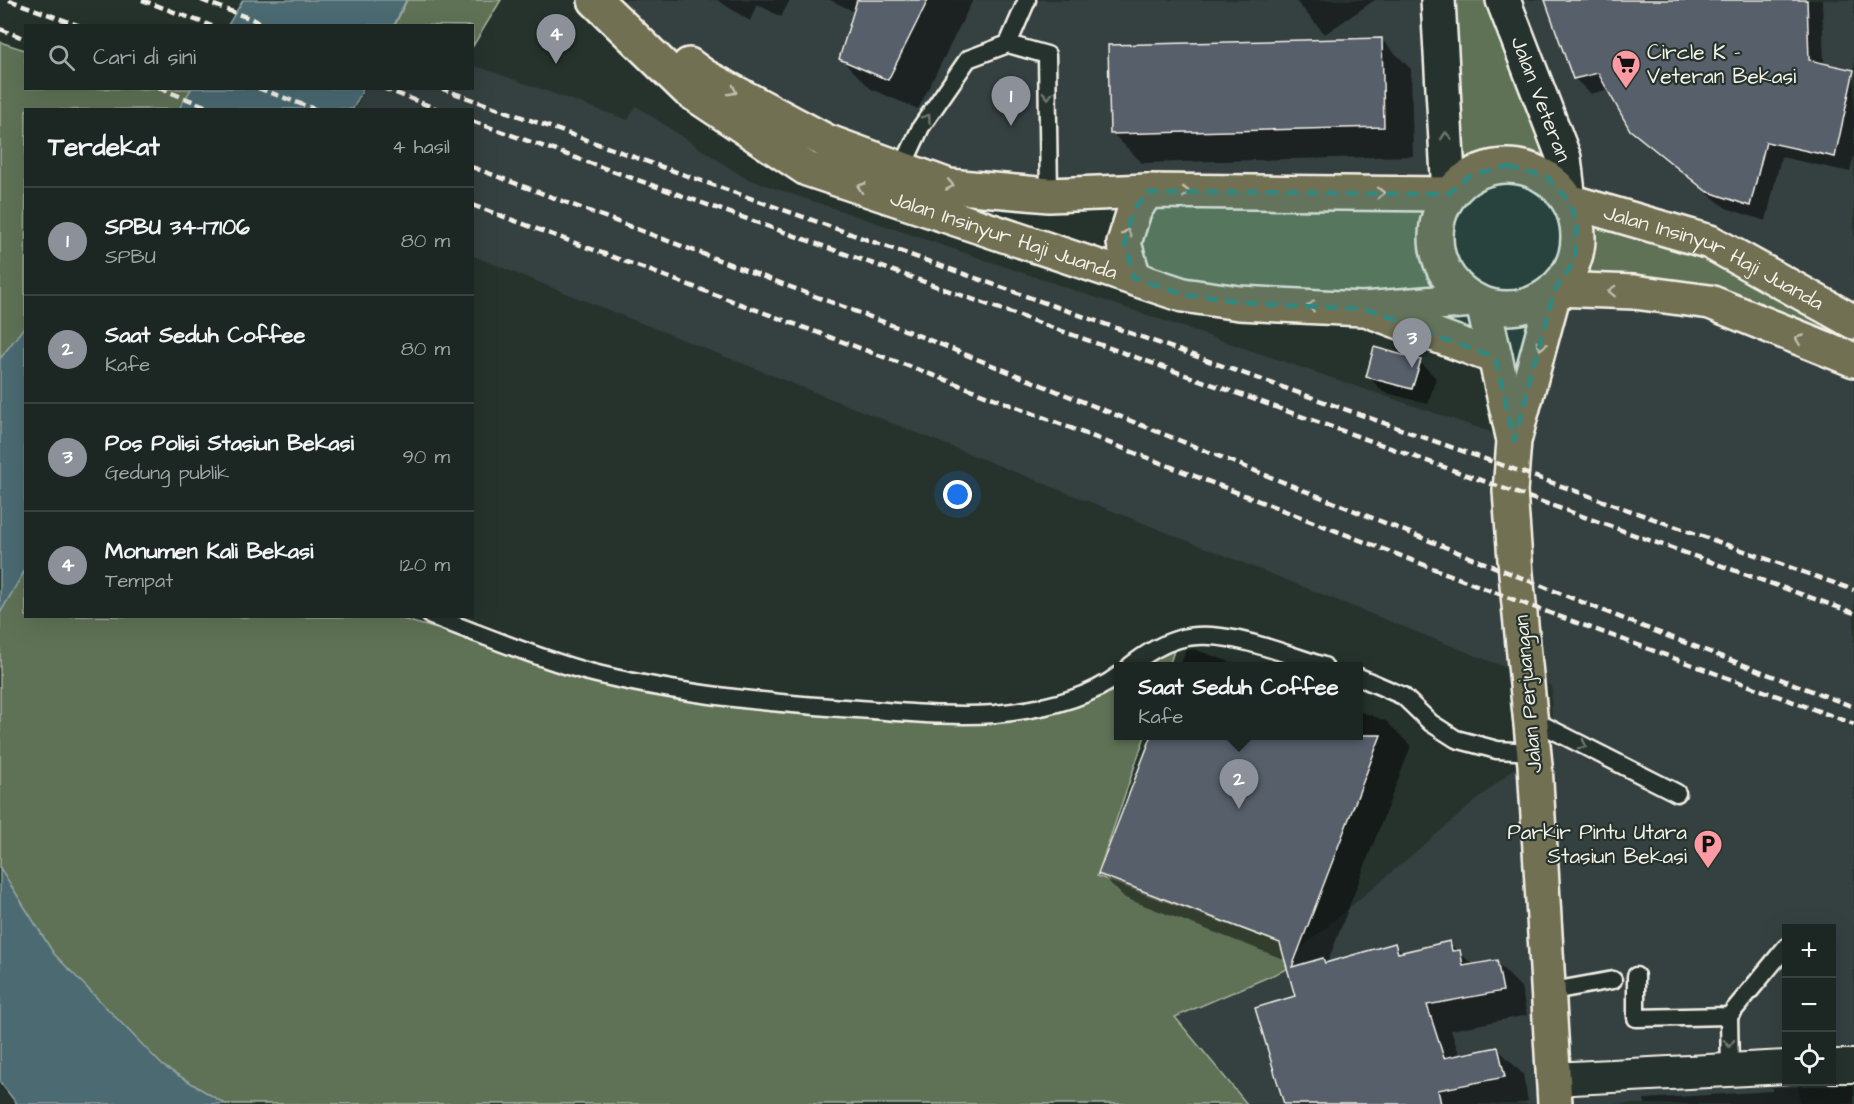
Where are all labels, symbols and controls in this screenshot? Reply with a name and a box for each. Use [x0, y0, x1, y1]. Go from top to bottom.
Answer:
pin: 4 [536, 14, 576, 64]
search box [24, 24, 474, 90]
street label: Jalan Veteran [1504, 32, 1578, 166]
place label: Circle K - Veteran Bekasi [1647, 38, 1796, 91]
icon: search [45, 41, 78, 74]
text: Cari di sini [93, 42, 196, 73]
supermarket icon: Circle K - Veteran Bekasi [1610, 48, 1642, 90]
pin: 1 [992, 76, 1030, 126]
one-way arrow [727, 84, 737, 95]
one-way arrow [1041, 90, 1054, 99]
one-way arrow [920, 114, 931, 125]
text: Terdekat [48, 129, 160, 165]
one-way arrow [1440, 131, 1453, 140]
text: 4 hasil [392, 133, 450, 161]
one-way arrow [944, 178, 954, 191]
one-way arrow [857, 182, 867, 194]
street label: Jalan Insinyur Haji Juanda [887, 183, 1122, 287]
one-way arrow [1181, 186, 1190, 198]
one-way arrow [1376, 187, 1385, 199]
street label: Jalan Insinyur Haji Juanda [1600, 197, 1829, 317]
text: SPBU 34-17106 [105, 212, 250, 243]
text: 1 [66, 227, 69, 255]
text: 80 m [401, 227, 450, 255]
one-way arrow [1120, 228, 1132, 239]
text: SPBU [105, 243, 156, 271]
one-way arrow [1608, 285, 1617, 297]
one-way arrow [1307, 300, 1316, 313]
pin: 3 [1392, 318, 1432, 368]
text: Saat Seduh Coffee [105, 320, 305, 351]
one-way arrow [1795, 334, 1806, 346]
text: 2 [62, 335, 73, 363]
text: 80 m [401, 335, 450, 363]
one-way arrow [1535, 341, 1548, 351]
text: Kafe [105, 351, 150, 379]
text: Pos Polisi Stasiun Bekasi [105, 428, 354, 459]
text: 3 [62, 443, 73, 471]
text: 90 m [402, 443, 450, 471]
text: Gedung publik [105, 459, 229, 487]
your location [943, 480, 972, 509]
text: Monumen Kali Bekasi [105, 536, 313, 567]
text: 4 [61, 551, 74, 579]
text: 120 m [400, 551, 450, 579]
text: Tempat [105, 567, 173, 595]
street label: Jalan Perjuangan [1507, 614, 1551, 774]
popup [1114, 662, 1363, 740]
text: Saat Seduh Coffee [1138, 672, 1339, 703]
text: Kafe [1138, 703, 1183, 731]
one-way arrow [1577, 738, 1587, 749]
pin: 2 [1220, 760, 1258, 809]
place label: Parkir Pintu Utara Stasiun Bekasi [1507, 818, 1687, 871]
parking icon: Parkir Pintu Utara Stasiun Bekasi [1692, 828, 1724, 870]
map controls [1782, 924, 1836, 1086]
button: + [1782, 924, 1836, 978]
button: − [1782, 978, 1836, 1032]
button: locate [1782, 1032, 1836, 1086]
one-way arrow [1723, 1038, 1736, 1047]

